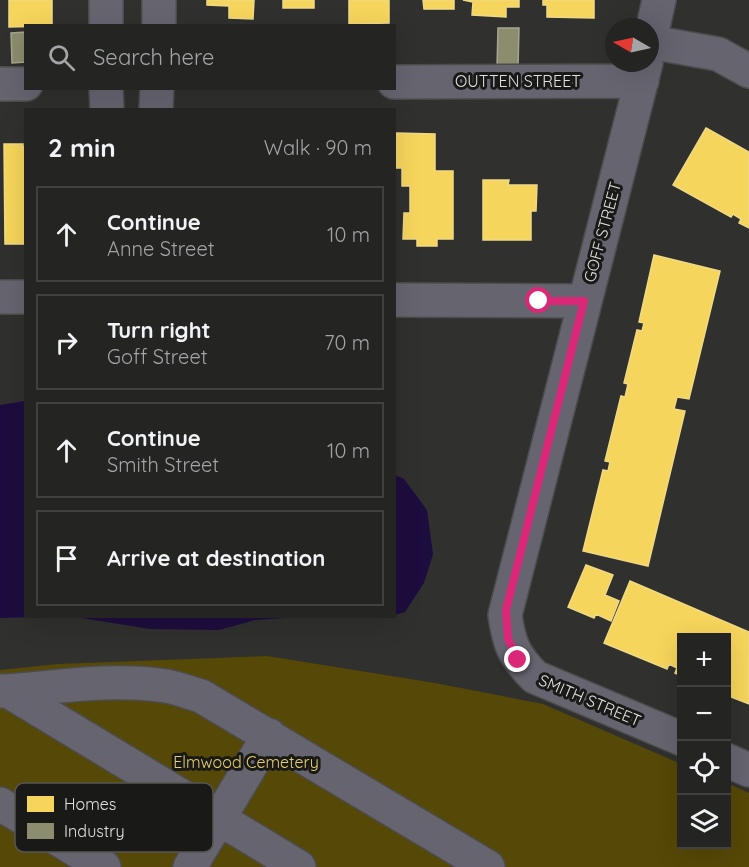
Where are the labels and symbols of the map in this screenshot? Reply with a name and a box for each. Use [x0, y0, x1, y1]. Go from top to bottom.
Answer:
north arrow [605, 18, 659, 72]
street label: OUTTEN STREET [455, 71, 581, 91]
street label: GOFF STREET [579, 179, 625, 284]
route start [525, 287, 551, 313]
route end [504, 646, 530, 672]
street label: SMITH STREET [536, 670, 644, 731]
park label: Elmwood Cemetery [173, 752, 319, 772]
legend [15, 783, 213, 852]
text: Homes [64, 794, 116, 814]
text: Industry [64, 821, 124, 841]

